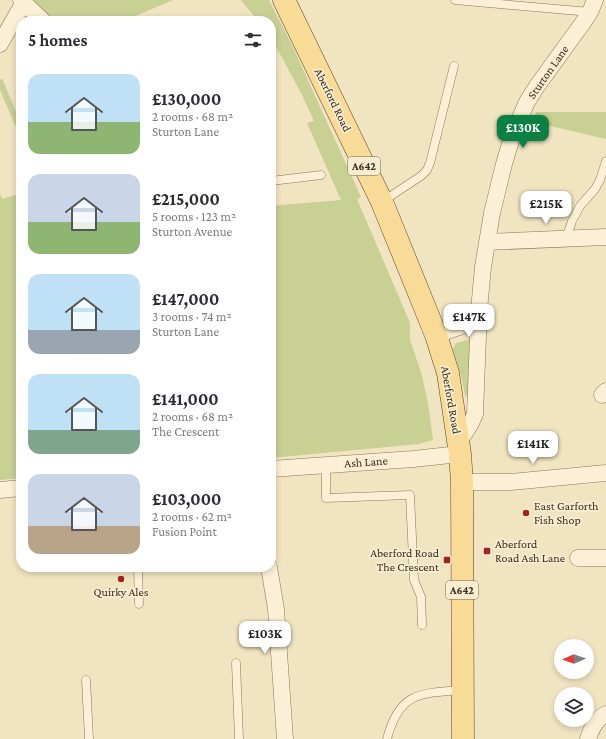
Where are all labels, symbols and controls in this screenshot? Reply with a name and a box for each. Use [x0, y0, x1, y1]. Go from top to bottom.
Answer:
icon: filters [242, 29, 264, 51]
text: 5 homes [28, 31, 87, 50]
street label: Sturton Lane [524, 43, 572, 101]
street label: Aberford Road [312, 66, 355, 135]
icon: home [60, 90, 108, 138]
text: £130,000 [152, 90, 221, 109]
text: 2 rooms · 68 m² [152, 109, 233, 124]
pin: £130K [495, 115, 551, 149]
text: £130K [506, 120, 540, 135]
text: Sturton Lane [152, 124, 219, 139]
road number: A642 [348, 157, 380, 175]
icon: home [60, 190, 108, 238]
text: £215,000 [152, 190, 220, 209]
pin: £215K [518, 191, 574, 225]
text: £215K [530, 196, 562, 211]
text: 5 rooms · 123 m² [152, 209, 236, 224]
text: Sturton Avenue [152, 224, 232, 239]
icon: home [60, 290, 108, 338]
text: £147,000 [152, 290, 219, 309]
pin: £147K [441, 304, 497, 338]
text: 3 rooms · 74 m² [152, 309, 232, 324]
text: £147K [452, 309, 486, 324]
text: Sturton Lane [152, 324, 219, 339]
street label: Aberford Road [438, 365, 464, 436]
icon: home [60, 390, 108, 438]
text: £141,000 [152, 390, 219, 409]
text: 2 rooms · 68 m² [152, 409, 233, 424]
text: The Crescent [152, 424, 219, 439]
pin: £141K [505, 431, 561, 465]
text: £141K [517, 436, 549, 451]
street label: Ash Lane [344, 453, 388, 471]
icon: home [60, 490, 108, 538]
text: £103,000 [152, 490, 221, 509]
place label: East Garforth Fish Shop [534, 499, 599, 527]
marker: East Garforth Fish Shop [521, 508, 531, 518]
text: 2 rooms · 62 m² [152, 509, 232, 524]
text: Fusion Point [152, 524, 217, 539]
place label: Aberford Road Ash Lane [495, 537, 565, 565]
place label: Aberford Road The Crescent [370, 546, 440, 574]
marker: Aberford Road Ash Lane [482, 546, 492, 556]
marker: Aberford Road The Crescent [442, 555, 452, 565]
marker: Quirky Ales [116, 574, 126, 584]
road number: A642 [446, 581, 478, 599]
place label: Quirky Ales [93, 585, 149, 599]
pin: £103K [237, 621, 293, 655]
text: £103K [248, 626, 282, 641]
north arrow [554, 639, 594, 679]
map controls [554, 639, 594, 727]
button: layers [554, 687, 594, 727]

